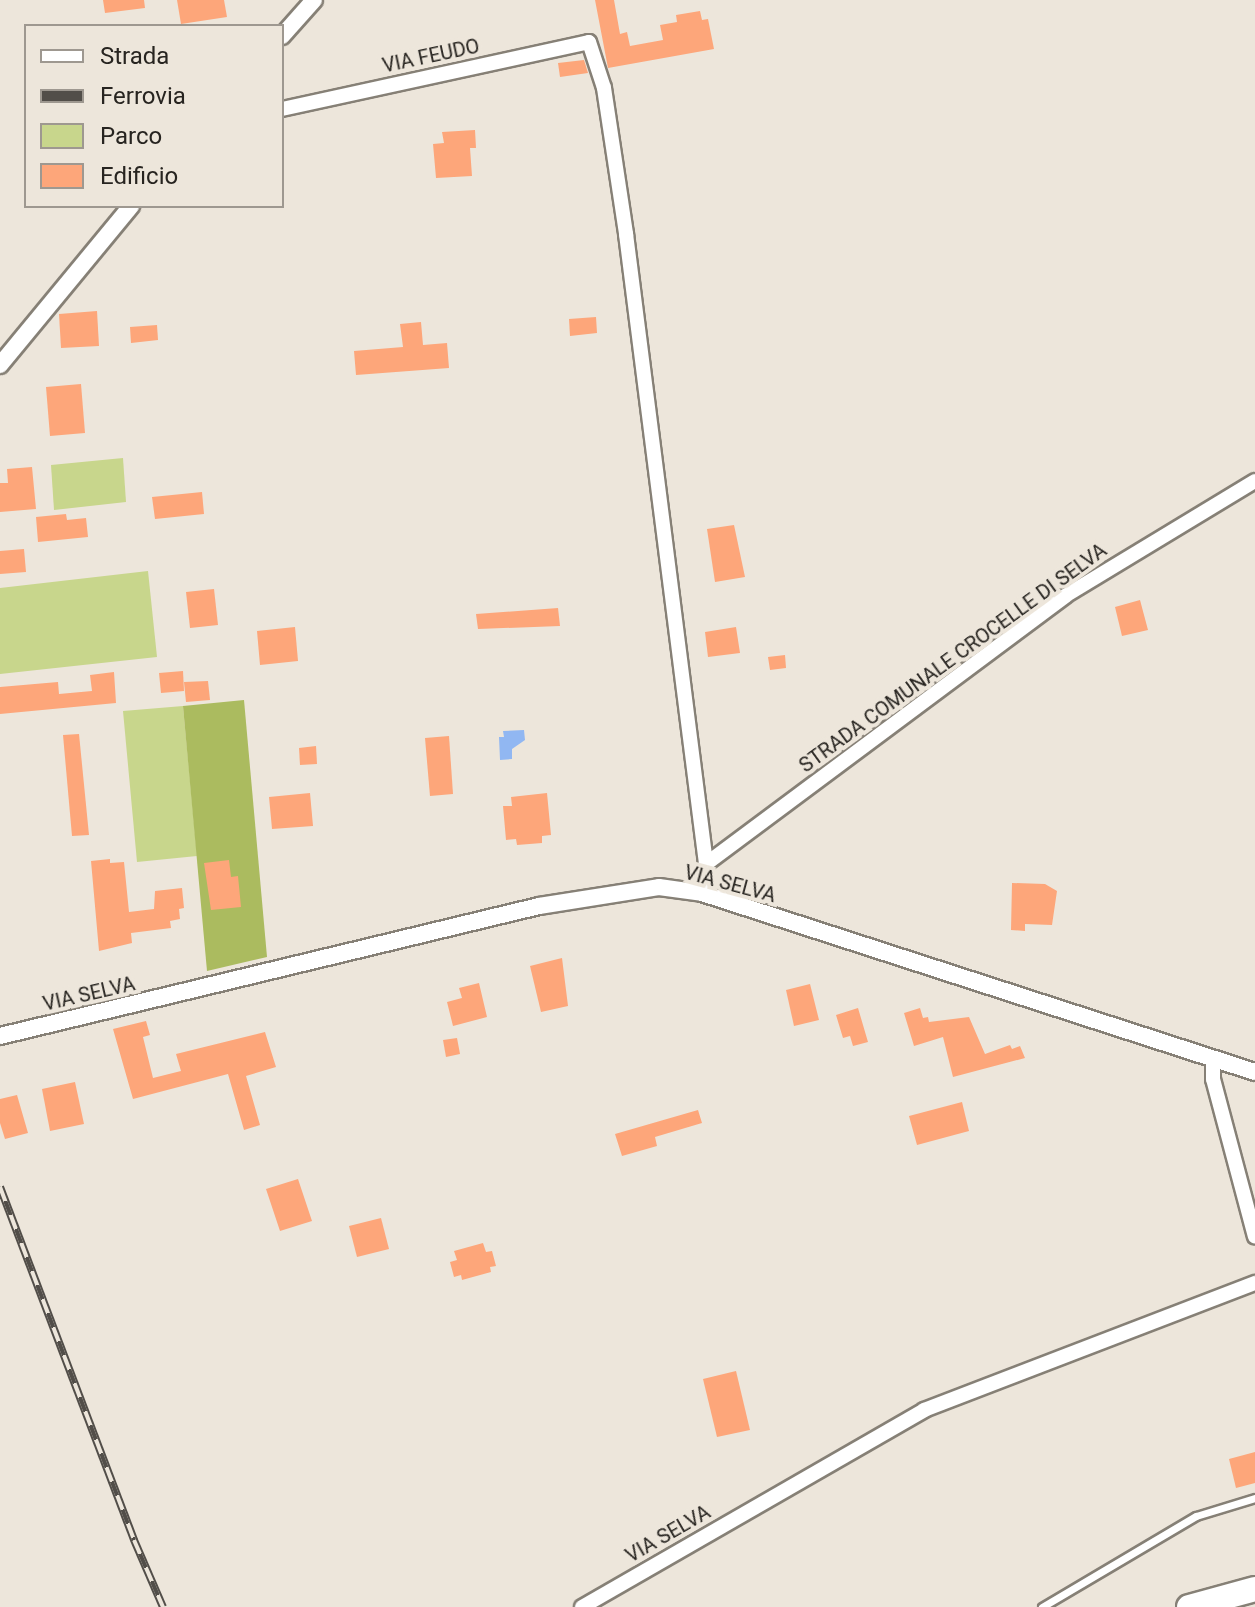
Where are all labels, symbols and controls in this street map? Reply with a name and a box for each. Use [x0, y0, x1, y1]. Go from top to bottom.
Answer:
legend [24, 24, 284, 208]
street label: VIA FEUDO [380, 34, 482, 78]
text: Strada [100, 42, 169, 70]
text: Ferrovia [100, 82, 186, 110]
text: Parco [100, 122, 162, 150]
text: Edificio [100, 162, 178, 190]
street label: STRADA COMUNALE CROCELLE DI SELVA [795, 538, 1111, 778]
street label: VIA SELVA [682, 860, 778, 908]
street label: VIA SELVA [41, 972, 137, 1016]
street label: VIA SELVA [621, 1500, 715, 1568]

